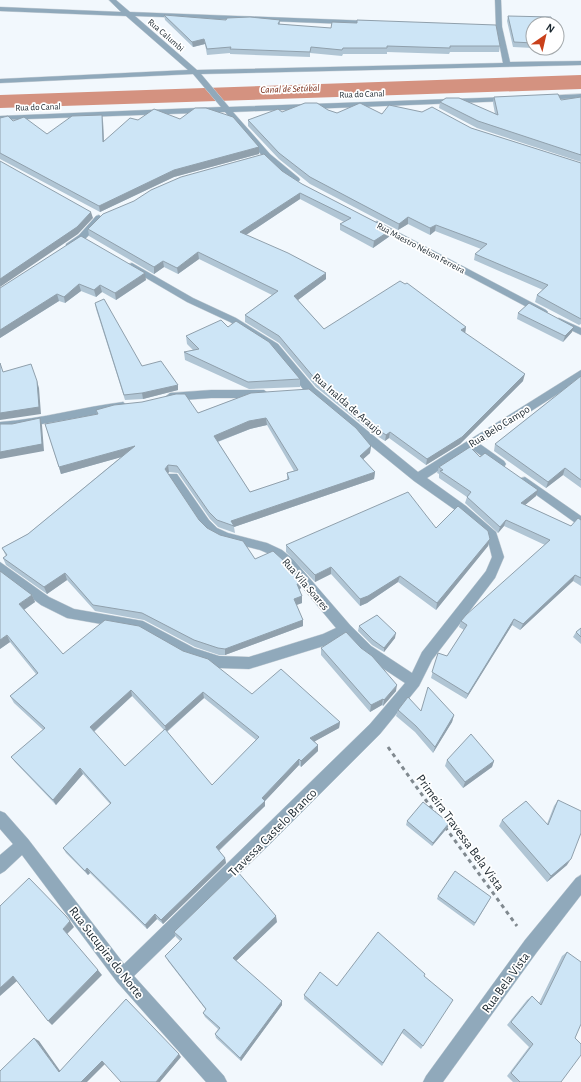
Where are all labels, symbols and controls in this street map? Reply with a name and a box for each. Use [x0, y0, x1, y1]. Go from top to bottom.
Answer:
north arrow [525, 16, 565, 56]
street label: Rua Calumbi [146, 17, 185, 53]
text: N [544, 21, 557, 35]
water label: Canal de Setúbal [260, 83, 320, 95]
street label: Rua do Canal [339, 89, 385, 100]
street label: Rua do Canal [15, 102, 61, 113]
street label: Rua Maestro Nelson Ferreira [375, 221, 466, 275]
street label: Rua Inalda de Araujo [311, 371, 385, 438]
street label: Rua Belo Campo [467, 403, 532, 450]
street label: Rua Vila Soares [280, 556, 331, 612]
street label: Primeira Travessa Bela Vista [413, 772, 506, 893]
street label: Travessa Castelo Branco [226, 786, 320, 880]
street label: Rua Sucupira do Norte [66, 905, 146, 1001]
street label: Rua Bela Vista [480, 950, 532, 1016]

